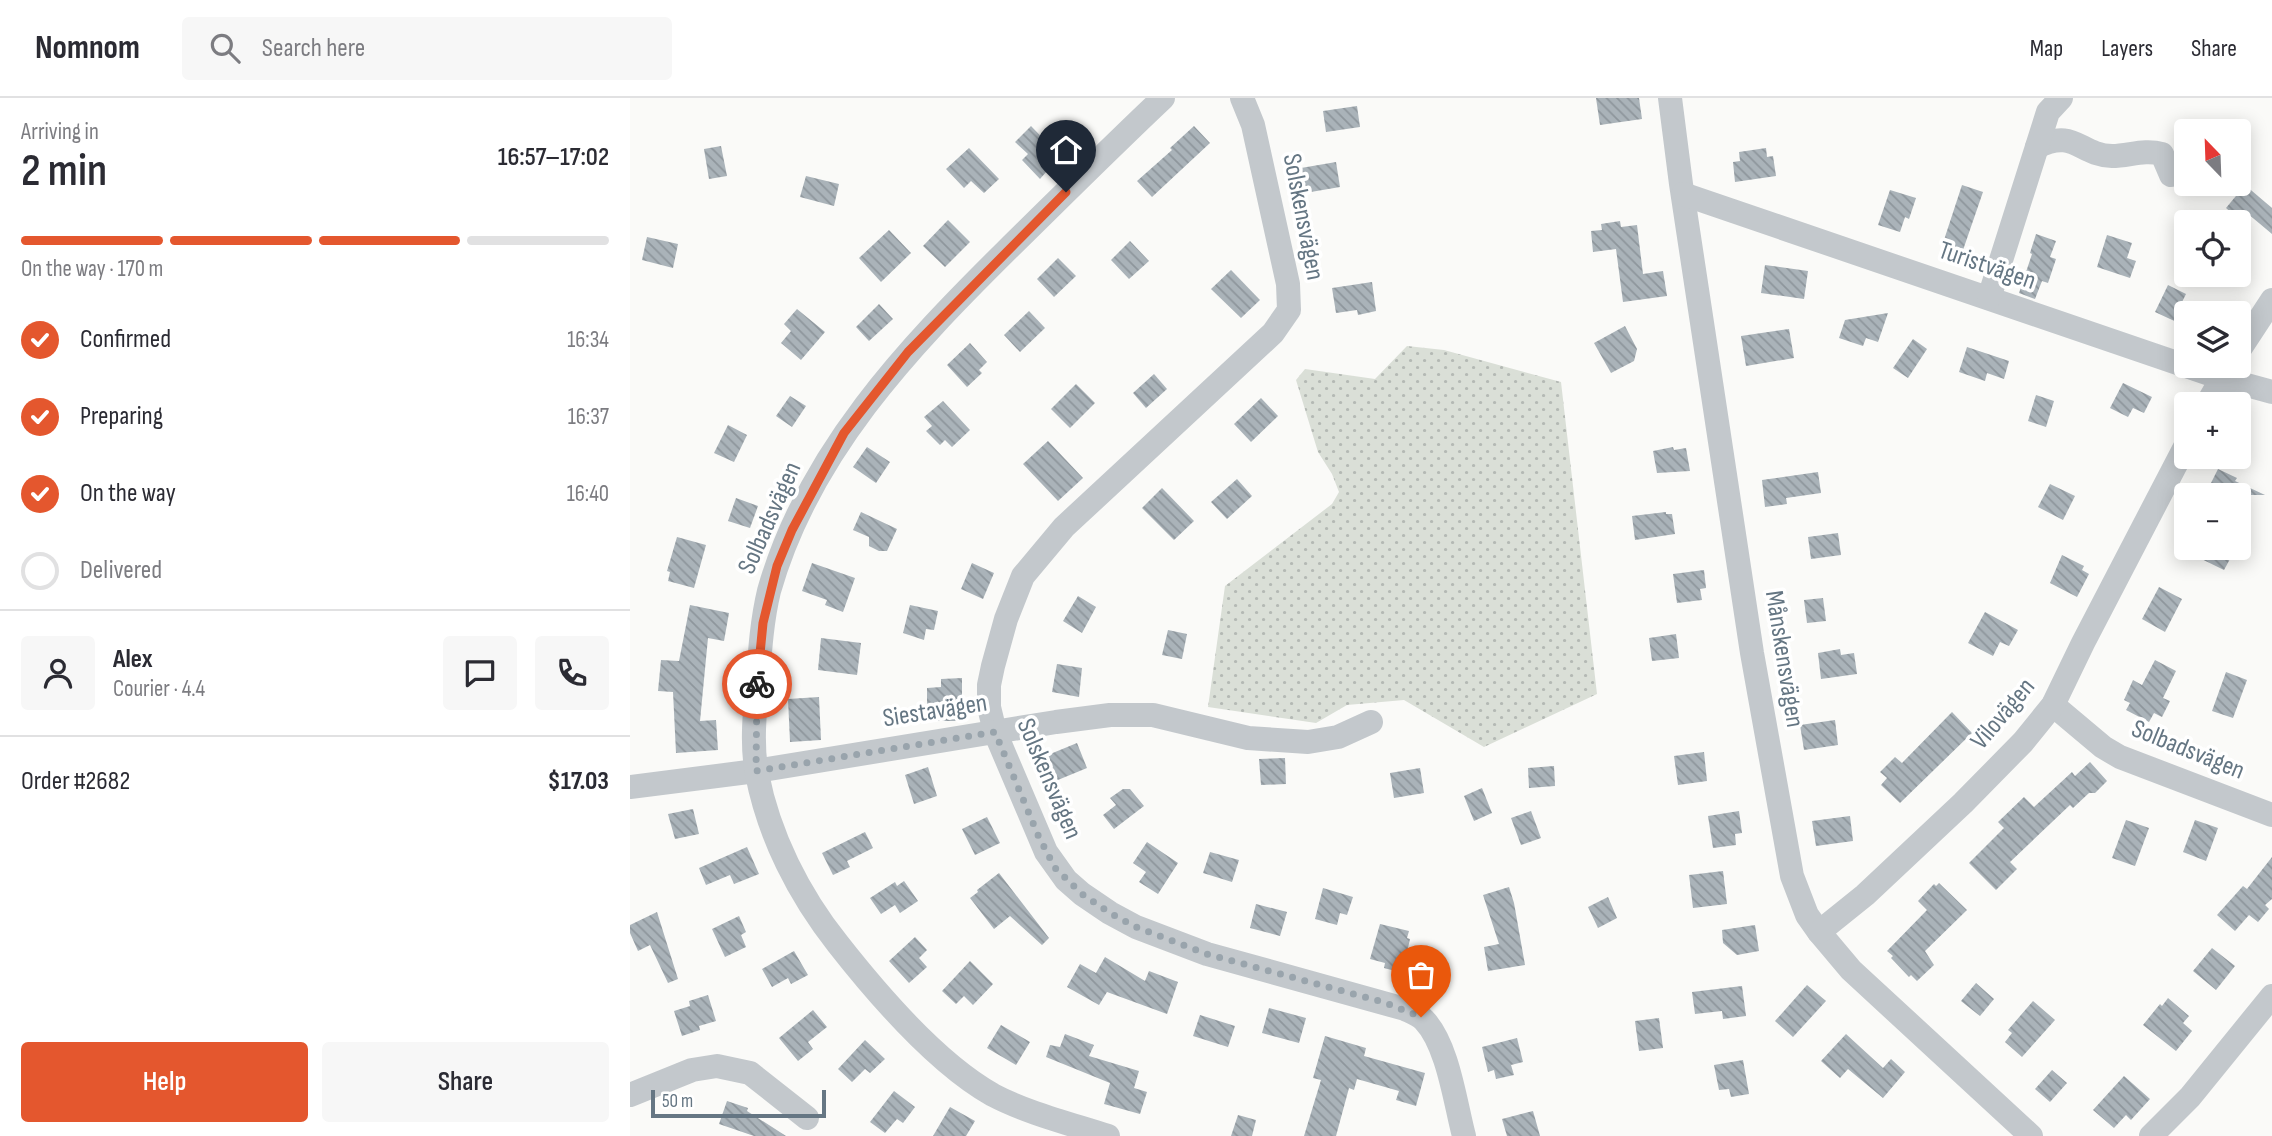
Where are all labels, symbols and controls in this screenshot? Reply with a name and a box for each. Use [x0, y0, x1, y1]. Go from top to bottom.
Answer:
search box [182, 17, 672, 80]
text: Nomnom [35, 28, 140, 68]
icon: search [206, 29, 244, 67]
text: Search here [262, 33, 365, 64]
text: Map [2030, 34, 2063, 63]
text: Layers [2101, 34, 2153, 63]
text: Share [2191, 34, 2237, 63]
text: Arriving in [21, 118, 99, 146]
north arrow [2174, 119, 2250, 196]
map controls [2174, 119, 2251, 560]
pin [1036, 120, 1096, 192]
icon: home [1047, 131, 1085, 169]
text: 16:57–17:02 [498, 142, 609, 173]
text: 2 min [21, 144, 107, 199]
street label: Solskensvägen [1276, 151, 1330, 283]
button: locate [2174, 210, 2251, 287]
street label: Turistvägen [1934, 235, 2040, 297]
text: On the way · 170 m [21, 255, 163, 283]
button: layers [2174, 301, 2251, 378]
icon: check [21, 321, 59, 359]
text: Confirmed [80, 324, 171, 355]
text: 16:34 [567, 326, 609, 354]
button: + [2174, 392, 2251, 469]
icon: check [21, 398, 59, 436]
text: Preparing [80, 401, 163, 432]
text: 16:37 [568, 403, 609, 431]
street label: Solbadsvägen [732, 457, 808, 579]
icon: check [21, 475, 59, 513]
text: On the way [80, 478, 176, 509]
text: 16:40 [567, 480, 609, 508]
button: − [2174, 483, 2251, 560]
text: Delivered [80, 555, 162, 586]
street label: Månskensvägen [1758, 589, 1810, 729]
button: person [21, 636, 95, 710]
button: chat [443, 636, 517, 710]
button: phone [535, 636, 609, 710]
text: Alex [113, 644, 153, 675]
courier [722, 649, 792, 719]
icon: bike [738, 665, 776, 703]
street label: Vilovägen [1964, 672, 2042, 756]
text: Courier · 4.4 [113, 675, 205, 703]
street label: Siestavägen [881, 687, 989, 735]
street label: Solbadsvägen [2127, 713, 2249, 787]
street label: Solskensvägen [1010, 714, 1088, 844]
text: Order #2682 [21, 766, 130, 797]
text: $17.03 [547, 766, 609, 797]
pin [1391, 945, 1451, 1017]
icon: bag [1402, 956, 1440, 994]
button: Help [21, 1042, 308, 1122]
button: Share [322, 1042, 609, 1122]
scale bar [651, 1087, 826, 1119]
text: 50 m [662, 1090, 693, 1113]

